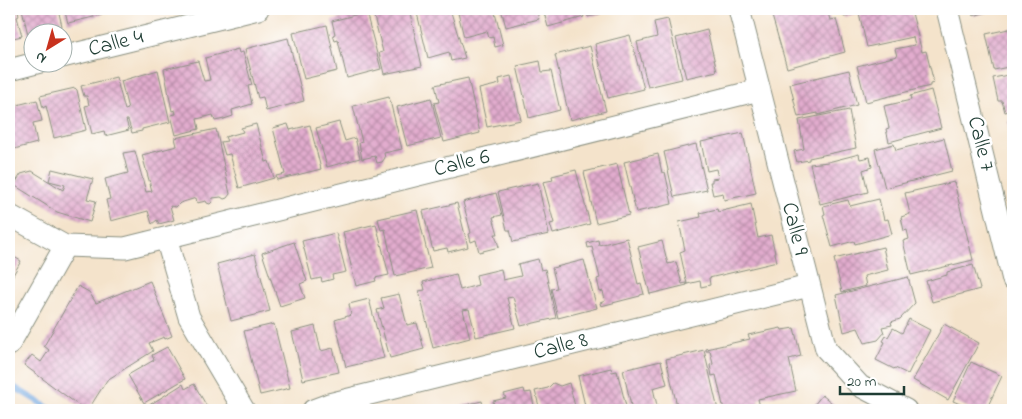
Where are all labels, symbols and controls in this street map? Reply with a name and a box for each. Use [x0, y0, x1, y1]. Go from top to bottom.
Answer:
north arrow [22, 22, 72, 72]
street label: Calle 4 [85, 22, 147, 66]
text: N [31, 46, 51, 68]
street label: Calle 7 [958, 113, 1002, 175]
street label: Calle 6 [431, 142, 494, 186]
street label: Calle 9 [772, 199, 816, 259]
street label: Calle 8 [530, 325, 592, 369]
scale bar [840, 364, 903, 396]
text: 20 m [847, 371, 877, 393]

